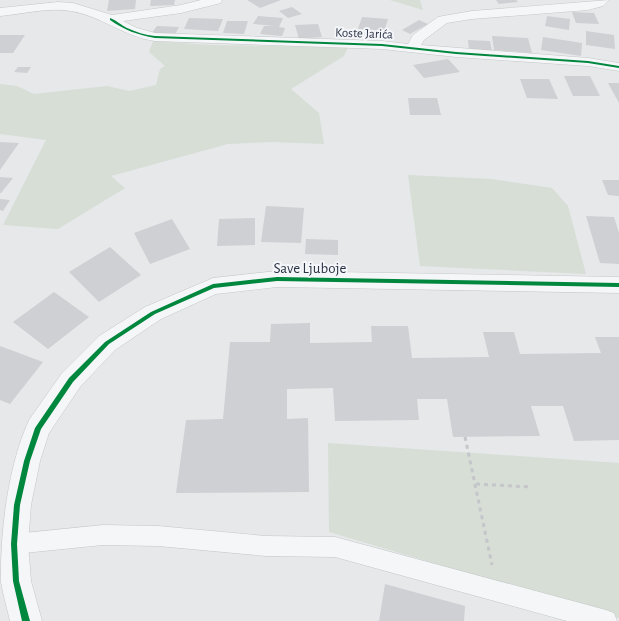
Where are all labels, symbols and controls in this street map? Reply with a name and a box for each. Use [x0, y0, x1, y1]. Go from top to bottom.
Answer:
street label: Koste Jarića [335, 26, 393, 42]
street label: Save Ljuboje [274, 261, 347, 276]

